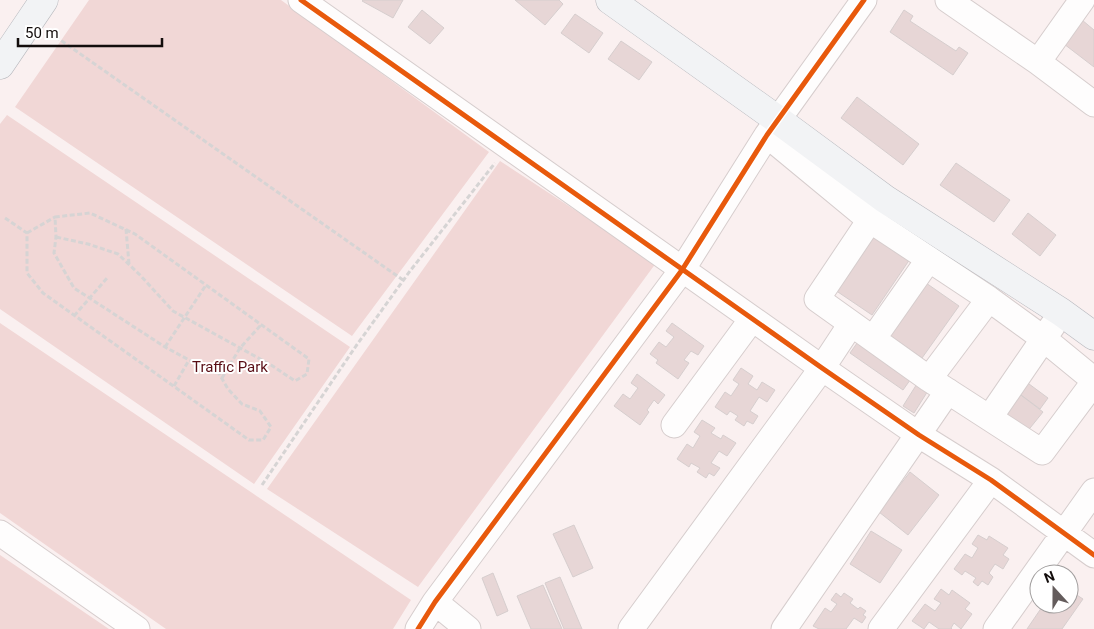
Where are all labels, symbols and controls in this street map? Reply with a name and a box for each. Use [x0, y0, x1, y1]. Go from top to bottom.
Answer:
scale bar [18, 15, 161, 47]
text: 50 m [25, 24, 59, 42]
park label: Traffic Park [192, 358, 268, 376]
north arrow [1029, 564, 1079, 614]
text: N [1042, 568, 1057, 586]

